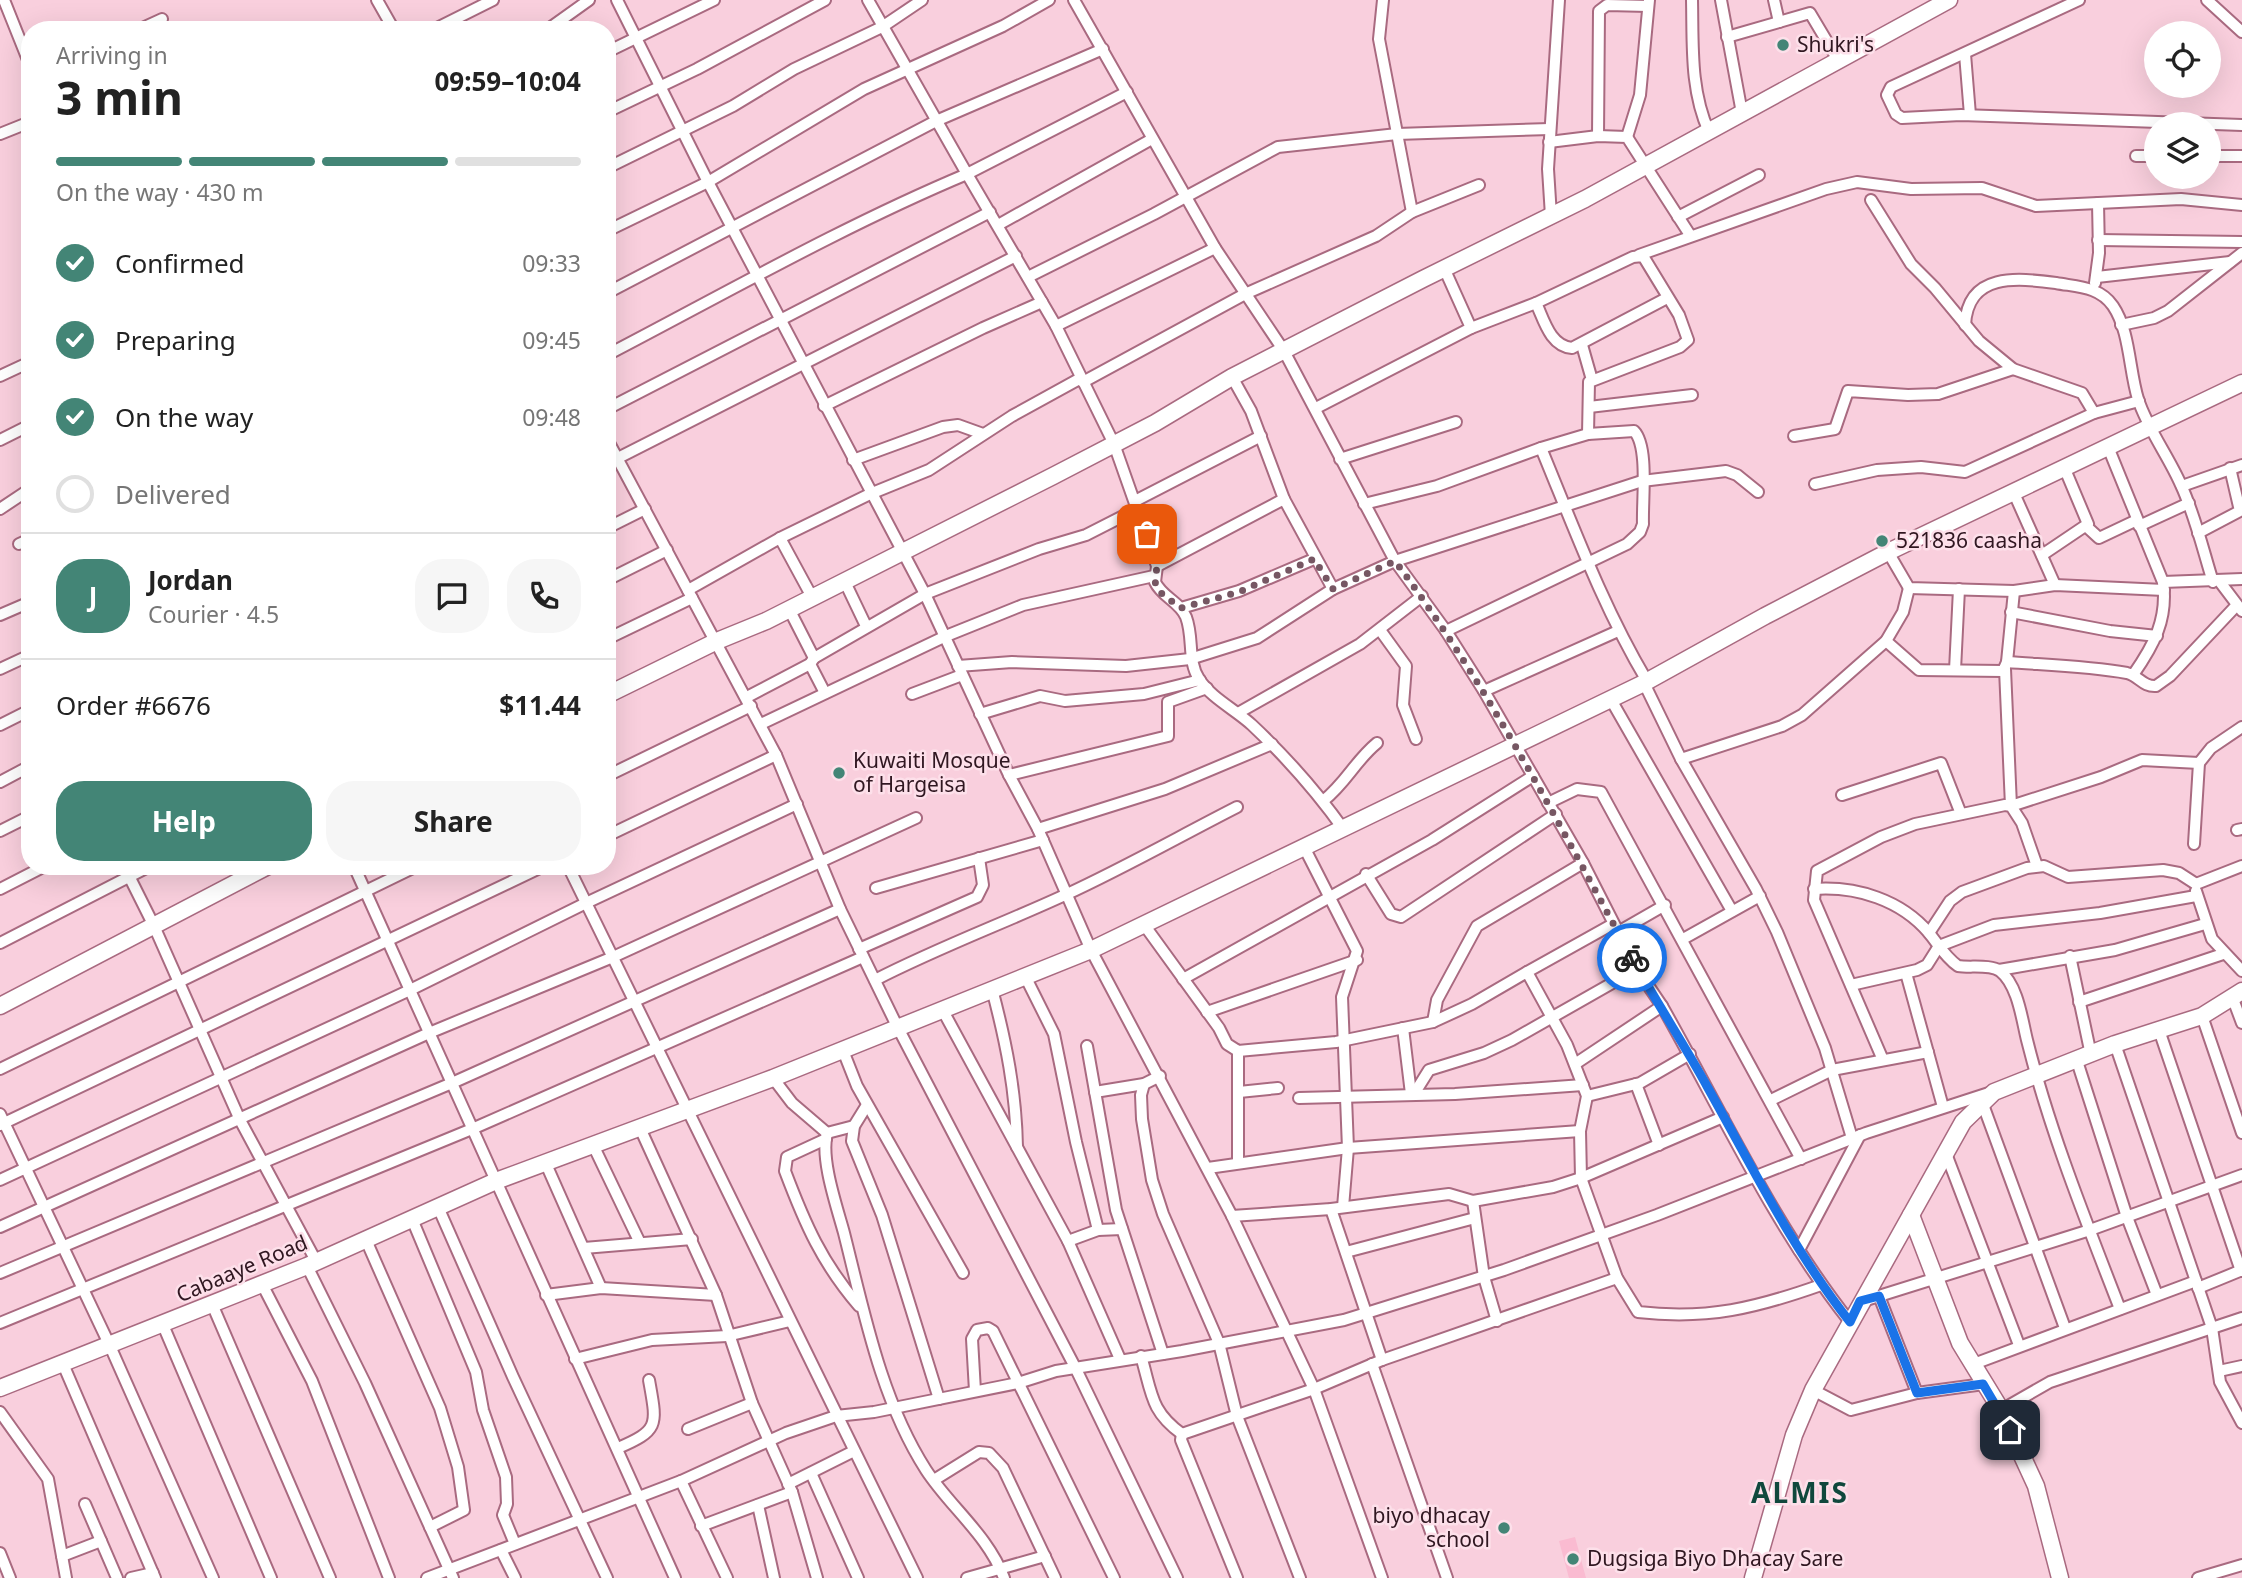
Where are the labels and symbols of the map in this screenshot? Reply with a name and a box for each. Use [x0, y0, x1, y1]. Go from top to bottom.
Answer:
place label: Shukri's [1797, 30, 1874, 58]
marker: Shukri's [1775, 37, 1791, 53]
pin [1117, 504, 1177, 564]
place label: 521836 caasha [1896, 526, 2042, 554]
marker: 521836 caasha [1874, 533, 1890, 549]
place label: Kuwaiti Mosque of Hargeisa [853, 746, 1011, 798]
marker: Kuwaiti Mosque of Hargeisa [831, 765, 847, 781]
courier [1597, 923, 1667, 993]
street label: Cabaaye Road [172, 1228, 312, 1308]
pin [1980, 1400, 2040, 1460]
district label: ALMIS [1751, 1473, 1849, 1511]
place label: biyo dhacay school [1373, 1501, 1490, 1553]
marker: biyo dhacay school [1496, 1520, 1512, 1536]
place label: Dugsiga Biyo Dhacay Sare [1587, 1544, 1843, 1572]
marker: Dugsiga Biyo Dhacay Sare [1565, 1551, 1581, 1567]

